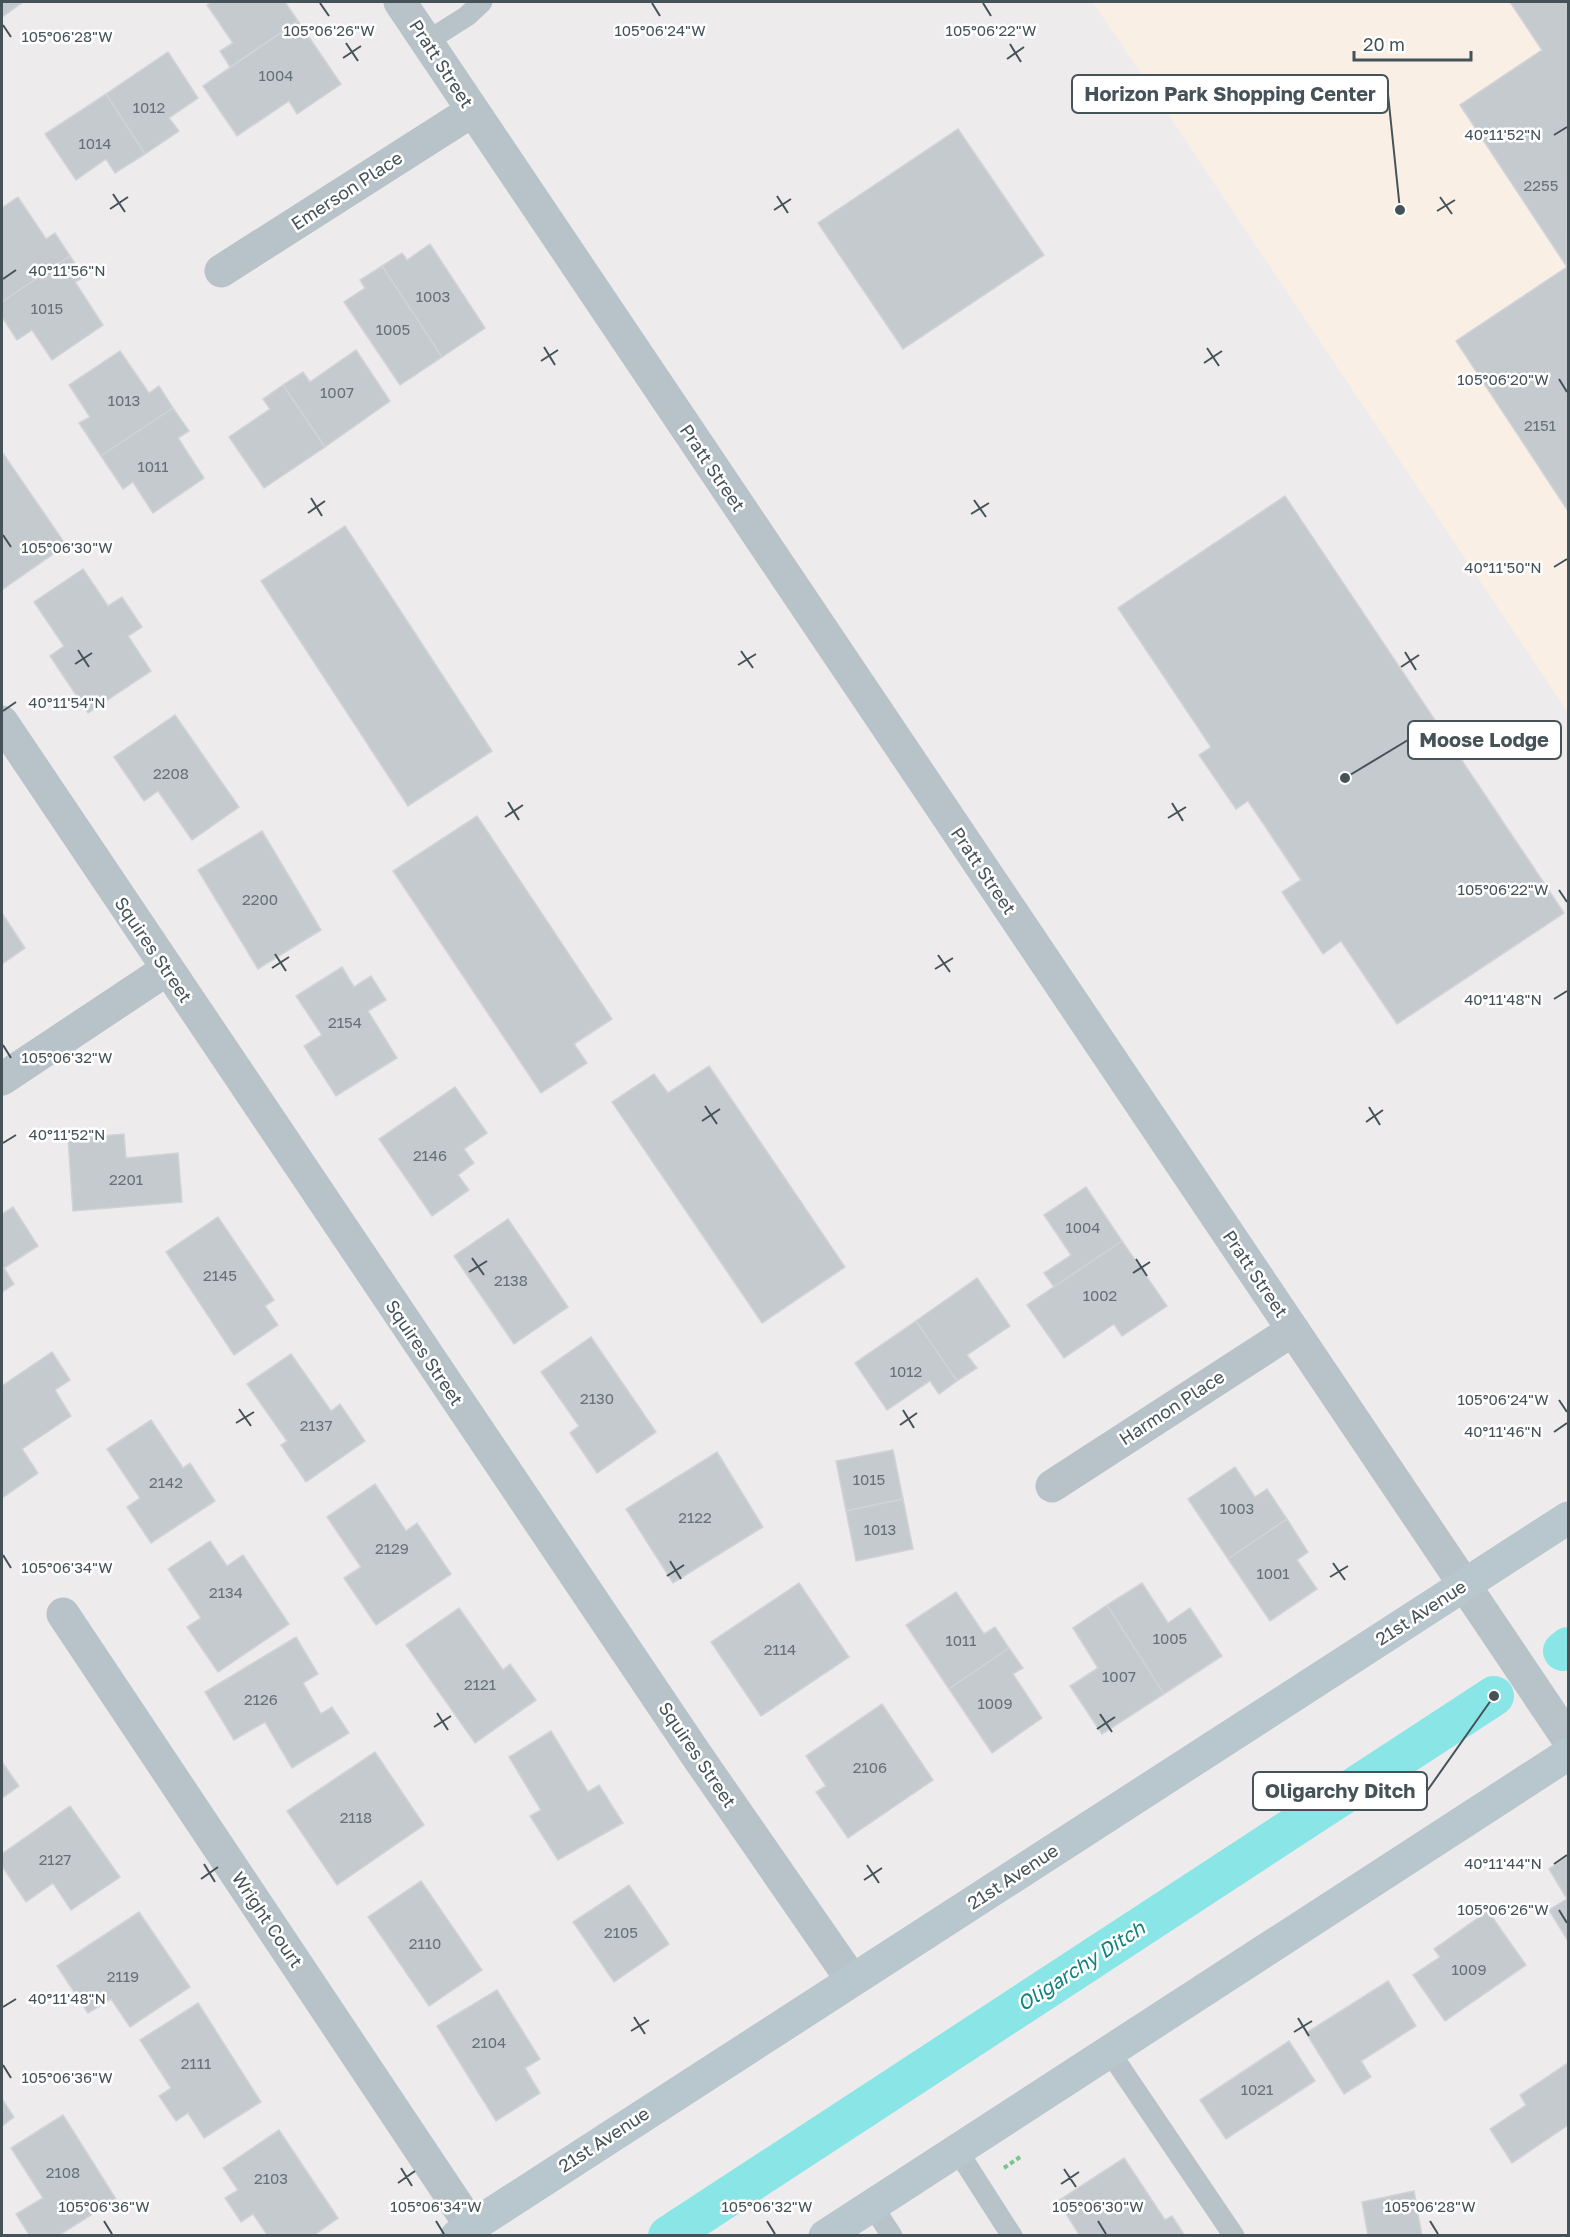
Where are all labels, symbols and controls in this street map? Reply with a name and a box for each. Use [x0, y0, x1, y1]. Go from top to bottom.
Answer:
street label: Pratt Street [405, 15, 478, 112]
text: 105°06'26"W [283, 21, 375, 39]
text: 105°06'24"W [614, 21, 706, 39]
text: 105°06'22"W [946, 21, 1036, 39]
scale bar [1354, 24, 1471, 62]
text: 105°06'28"W [21, 27, 113, 45]
text: 20 m [1363, 33, 1405, 55]
house number: 1004 [258, 66, 294, 84]
callout: Horizon Park Shopping Center [1072, 75, 1388, 113]
text: Horizon Park Shopping Center [1084, 81, 1376, 105]
house number: 1012 [133, 98, 165, 116]
text: 40°11'52"N [1465, 125, 1541, 143]
house number: 1014 [78, 134, 112, 152]
street label: Emerson Place [287, 146, 406, 234]
house number: 2255 [1524, 176, 1558, 194]
text: 40°11'56"N [28, 261, 106, 279]
house number: 1003 [416, 287, 450, 305]
house number: 1015 [31, 299, 63, 317]
house number: 1005 [376, 320, 410, 338]
text: 105°06'20"W [1457, 370, 1549, 388]
house number: 1007 [320, 383, 354, 401]
house number: 1013 [108, 391, 140, 409]
house number: 2151 [1524, 416, 1556, 434]
street label: Pratt Street [676, 420, 750, 515]
house number: 1011 [137, 457, 169, 475]
text: 105°06'30"W [21, 538, 113, 556]
text: 40°11'50"N [1464, 558, 1542, 576]
text: 40°11'54"N [28, 693, 106, 711]
callout: Moose Lodge [1408, 721, 1561, 759]
text: Moose Lodge [1419, 727, 1549, 751]
house number: 2208 [153, 764, 189, 782]
street label: Pratt Street [947, 823, 1021, 918]
text: 105°06'22"W [1458, 880, 1548, 898]
house number: 2200 [242, 890, 278, 908]
street label: Squires Street [110, 892, 197, 1007]
text: 40°11'48"N [1464, 990, 1542, 1008]
house number: 2154 [328, 1013, 362, 1031]
text: 105°06'32"W [22, 1048, 112, 1066]
text: 40°11'52"N [29, 1125, 105, 1143]
house number: 2146 [413, 1146, 447, 1164]
house number: 2201 [109, 1170, 143, 1188]
house number: 1004 [1065, 1218, 1101, 1236]
street label: Pratt Street [1219, 1226, 1293, 1321]
house number: 2145 [203, 1266, 237, 1284]
house number: 2138 [494, 1271, 528, 1289]
house number: 1002 [1083, 1286, 1117, 1304]
street label: Squires Street [381, 1295, 468, 1410]
house number: 1012 [890, 1362, 922, 1380]
street label: Harmon Place [1115, 1365, 1228, 1449]
house number: 2130 [580, 1389, 614, 1407]
text: 105°06'24"W [1457, 1390, 1549, 1408]
house number: 2137 [300, 1416, 332, 1434]
text: 40°11'46"N [1464, 1422, 1542, 1440]
house number: 1015 [853, 1470, 885, 1488]
house number: 2142 [149, 1473, 183, 1491]
house number: 1003 [1220, 1499, 1254, 1517]
house number: 2122 [678, 1508, 712, 1526]
house number: 1013 [864, 1520, 896, 1538]
house number: 2129 [375, 1539, 409, 1557]
text: 105°06'34"W [21, 1558, 113, 1576]
house number: 1001 [1256, 1564, 1290, 1582]
street label: 21st Avenue [1371, 1575, 1470, 1650]
house number: 2134 [209, 1583, 243, 1601]
house number: 1005 [1153, 1629, 1187, 1647]
house number: 1011 [945, 1631, 977, 1649]
house number: 2114 [764, 1640, 796, 1658]
house number: 1007 [1102, 1667, 1136, 1685]
house number: 2121 [464, 1675, 496, 1693]
house number: 2126 [244, 1690, 278, 1708]
house number: 1009 [978, 1694, 1012, 1712]
street label: Squires Street [654, 1697, 741, 1812]
house number: 2106 [853, 1758, 887, 1776]
callout: Oligarchy Ditch [1253, 1772, 1427, 1810]
text: Oligarchy Ditch [1265, 1778, 1415, 1802]
house number: 2118 [340, 1808, 372, 1826]
street label: 21st Avenue [963, 1839, 1062, 1914]
house number: 2127 [39, 1850, 71, 1868]
text: 40°11'44"N [1464, 1854, 1542, 1872]
street label: Wright Court [228, 1867, 308, 1972]
text: 105°06'26"W [1457, 1900, 1549, 1918]
water label: Oligarchy Ditch [1012, 1915, 1150, 2016]
house number: 2105 [604, 1923, 638, 1941]
house number: 2110 [409, 1934, 441, 1952]
house number: 1009 [1452, 1960, 1486, 1978]
house number: 2119 [107, 1967, 139, 1985]
text: 40°11'48"N [28, 1989, 106, 2007]
house number: 2104 [472, 2033, 506, 2051]
house number: 2111 [181, 2054, 211, 2072]
text: 105°06'36"W [21, 2068, 113, 2086]
house number: 1021 [1241, 2080, 1273, 2098]
street label: 21st Avenue [554, 2102, 653, 2177]
house number: 2108 [46, 2163, 80, 2181]
house number: 2103 [254, 2169, 288, 2187]
text: 105°06'36"W [58, 2197, 150, 2215]
text: 105°06'34"W [390, 2197, 482, 2215]
text: 105°06'32"W [722, 2197, 812, 2215]
text: 105°06'30"W [1052, 2197, 1144, 2215]
text: 105°06'28"W [1384, 2197, 1476, 2215]

